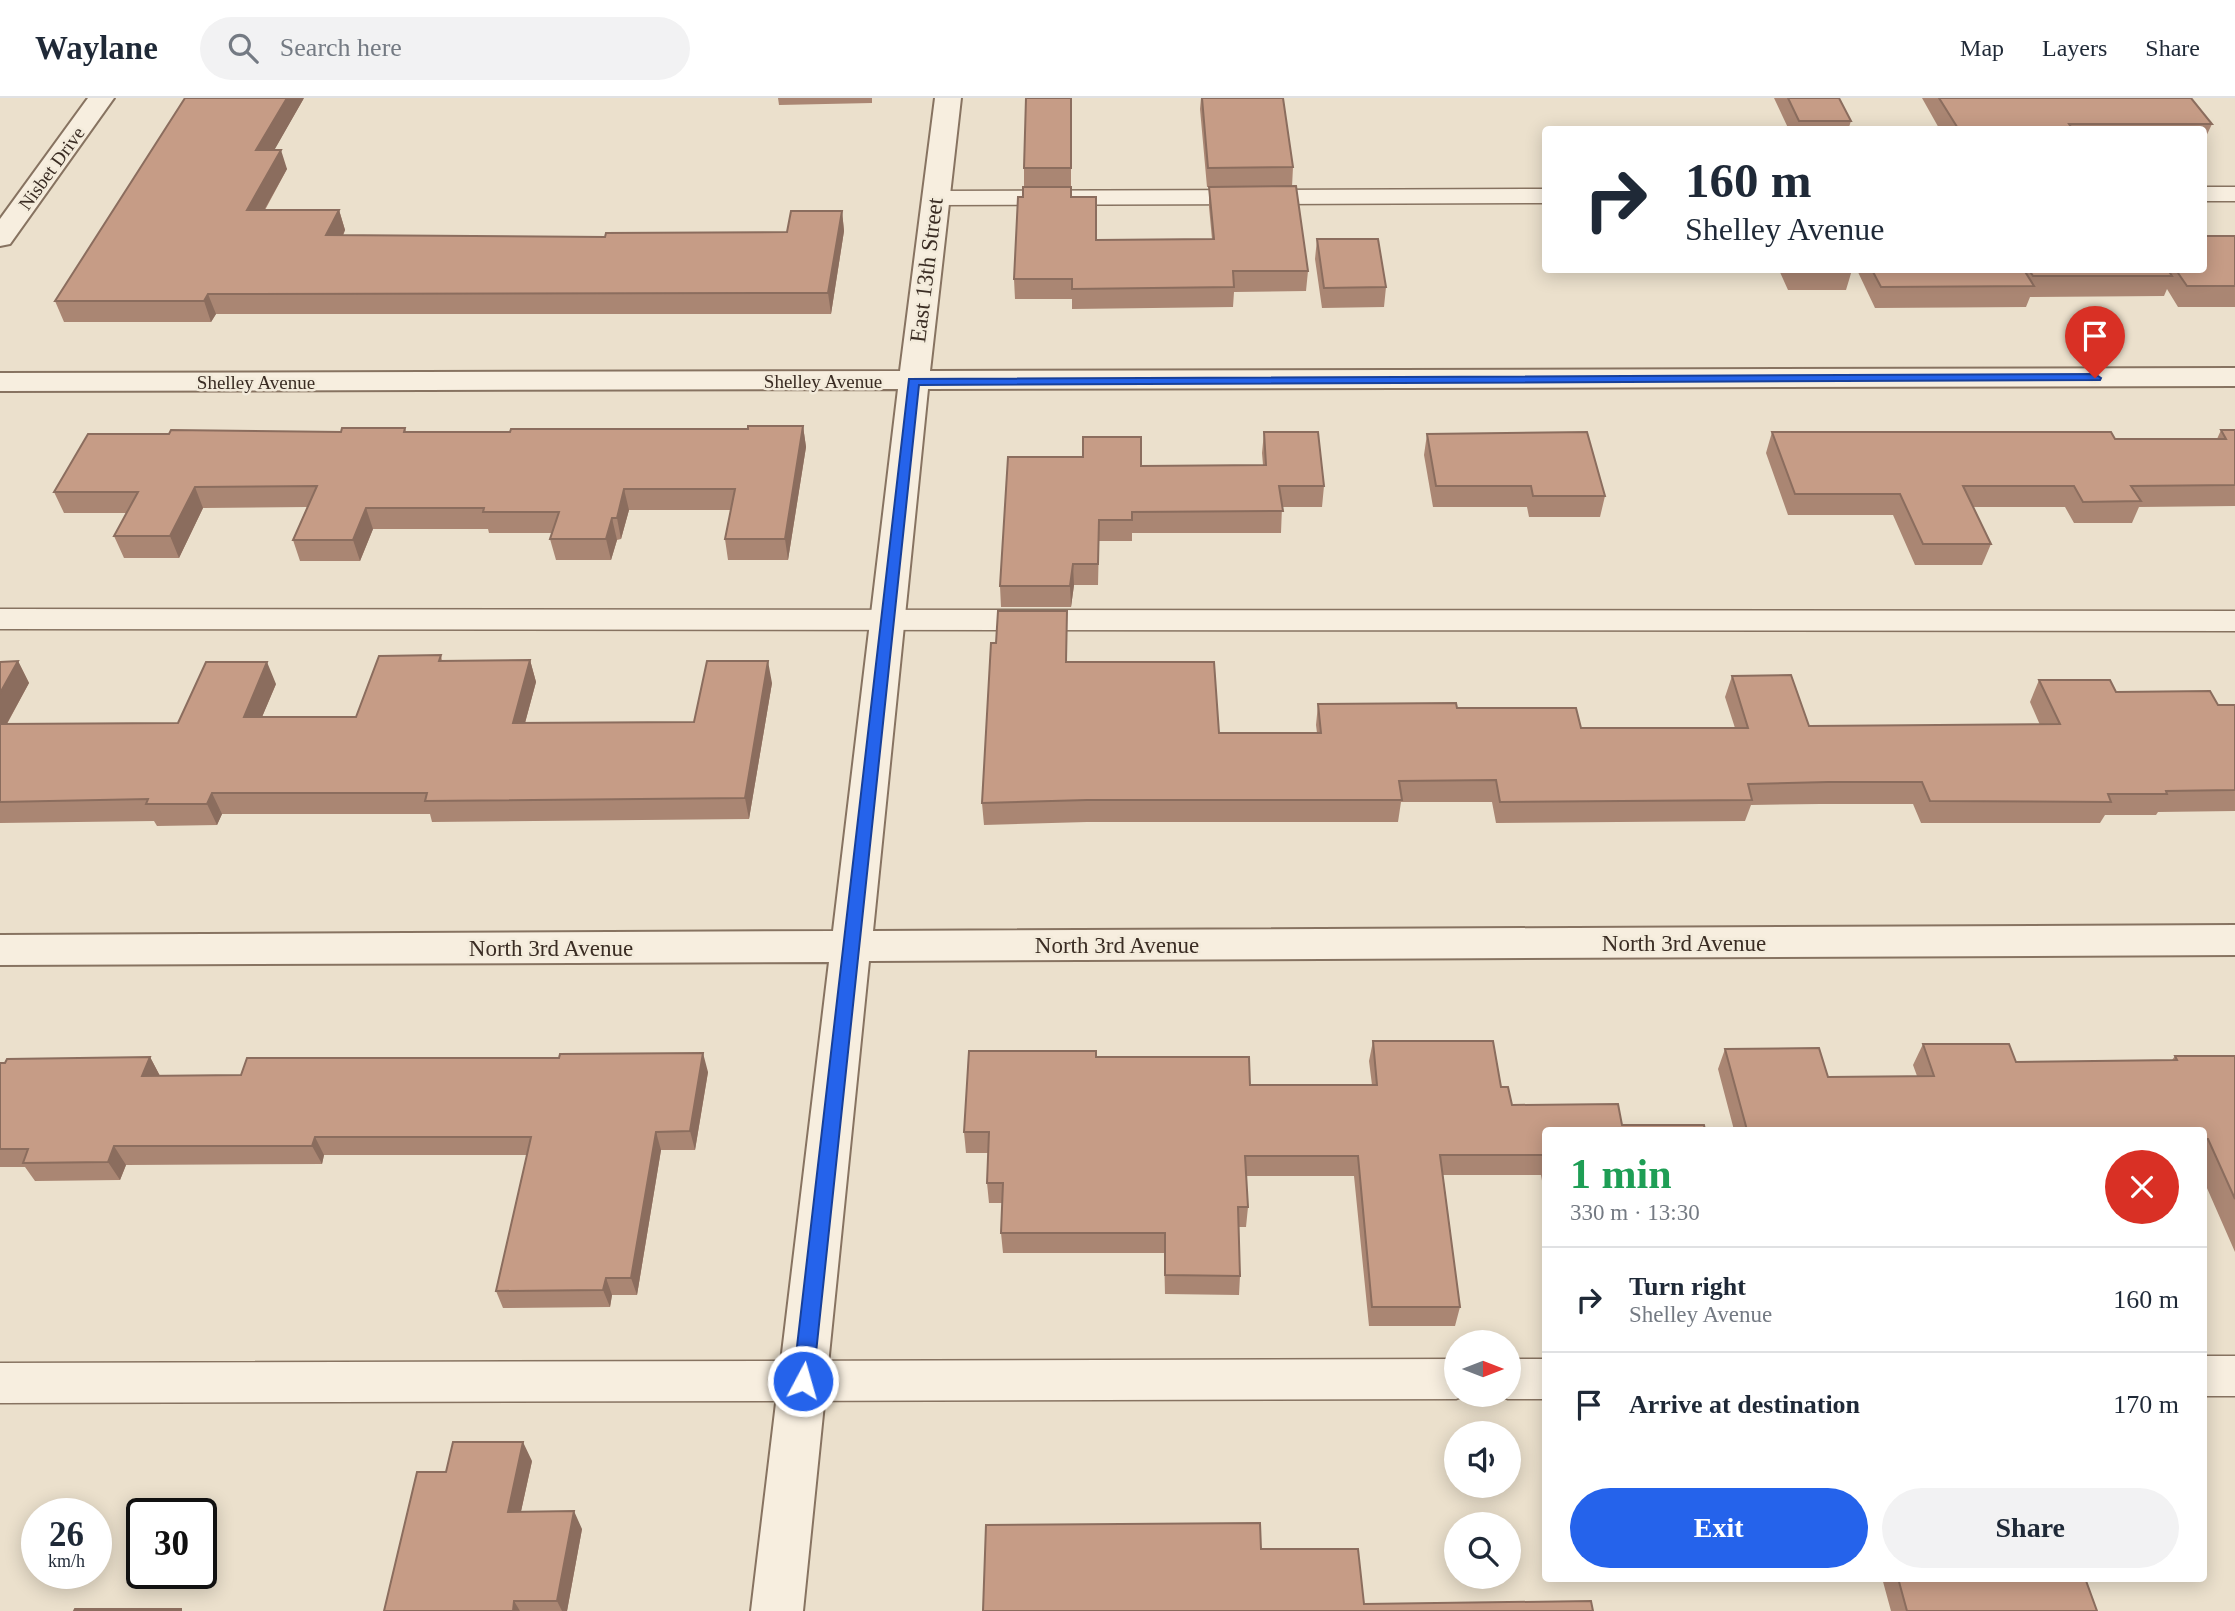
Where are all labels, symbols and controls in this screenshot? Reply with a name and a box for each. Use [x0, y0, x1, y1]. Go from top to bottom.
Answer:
search box [200, 17, 690, 80]
icon: search [224, 29, 262, 67]
text: Waylane [35, 30, 158, 66]
text: Search here [280, 33, 402, 62]
text: Map [1960, 35, 2004, 61]
text: Layers [2042, 35, 2107, 61]
text: Share [2145, 35, 2200, 61]
street label: Nisbet Drive [14, 123, 89, 214]
text: 160 m [1685, 153, 1812, 208]
icon: right [1570, 154, 1661, 245]
street label: East 13th Street [905, 196, 948, 344]
text: Shelley Avenue [1685, 211, 1884, 247]
pin [2065, 306, 2125, 378]
icon: arrive [2076, 317, 2114, 355]
street label: Shelley Avenue [764, 371, 882, 392]
street label: Shelley Avenue [197, 372, 315, 393]
street label: North 3rd Avenue [1602, 931, 1766, 956]
street label: North 3rd Avenue [1035, 933, 1199, 958]
street label: North 3rd Avenue [469, 936, 633, 961]
button: close [2105, 1150, 2179, 1224]
text: 1 min [1570, 1151, 1672, 1197]
text: 330 m · 13:30 [1570, 1200, 1700, 1225]
text: Turn right [1629, 1272, 1746, 1301]
icon: right [1570, 1281, 1608, 1319]
text: 160 m [2113, 1285, 2179, 1314]
text: Shelley Avenue [1629, 1302, 1772, 1327]
north arrow [1444, 1330, 1521, 1407]
map controls [1444, 1330, 1521, 1589]
position arrow [766, 1344, 840, 1418]
icon: arrive [1570, 1386, 1608, 1424]
text: Arrive at destination [1629, 1390, 1860, 1419]
text: 170 m [2113, 1390, 2179, 1419]
button: sound [1444, 1421, 1521, 1498]
button: Exit [1570, 1488, 1868, 1568]
button: Share [1882, 1488, 2179, 1568]
speed limit sign: 30 [126, 1498, 217, 1589]
button: search [1444, 1512, 1521, 1589]
text: 26 [49, 1515, 84, 1554]
text: km/h [48, 1551, 85, 1571]

